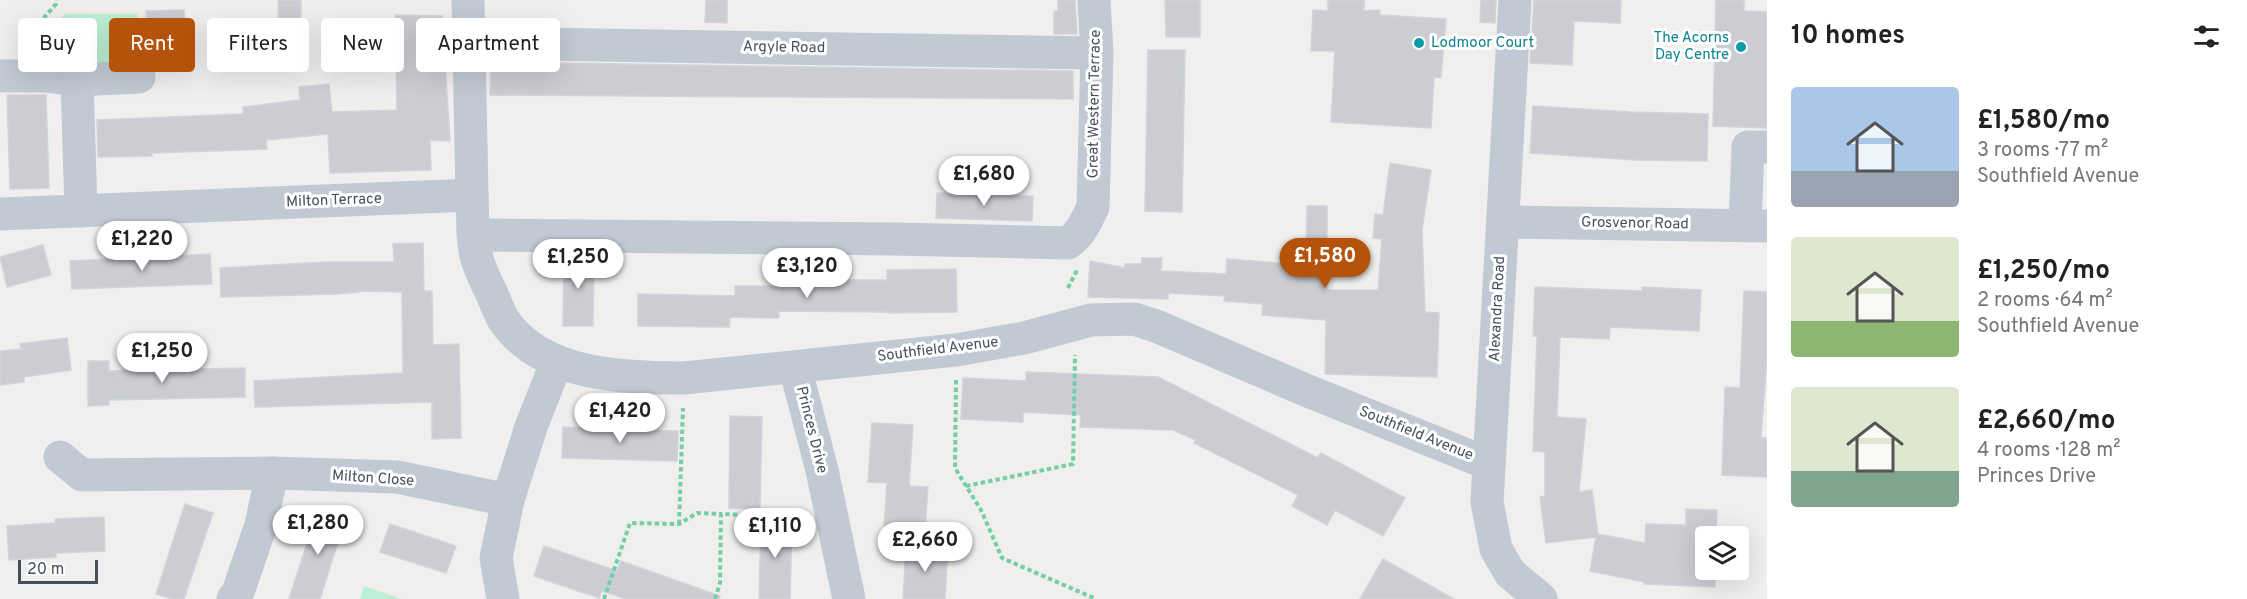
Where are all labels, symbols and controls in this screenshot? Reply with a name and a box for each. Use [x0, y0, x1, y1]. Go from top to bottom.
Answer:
chip: Buy [18, 18, 97, 72]
chip: Rent [109, 18, 195, 72]
chip: Filters [207, 18, 309, 72]
chip: New [321, 18, 404, 72]
chip: Apartment [416, 18, 560, 72]
text: 10 homes [1791, 20, 1905, 53]
icon: filters [2190, 20, 2223, 53]
street label: Great Western Terrace [1084, 29, 1106, 179]
place label: The Acorns Day Centre [1653, 29, 1729, 65]
place label: Lodmoor Court [1431, 34, 1534, 53]
marker: Lodmoor Court [1412, 36, 1426, 50]
street label: Argyle Road [743, 38, 825, 58]
marker: The Acorns Day Centre [1734, 40, 1748, 54]
text: £1,580/mo [1977, 105, 2110, 138]
icon: home [1839, 111, 1911, 183]
text: 3 rooms · 77 m² [1977, 138, 2108, 164]
pin: £1,680 [935, 156, 1033, 207]
text: £1,680 [953, 162, 1015, 188]
text: Southfield Avenue [1977, 164, 2139, 190]
street label: Milton Terrace [286, 190, 382, 212]
street label: Grosvenor Road [1581, 214, 1689, 234]
pin: £1,220 [93, 221, 191, 272]
text: £1,220 [111, 227, 173, 253]
pin: £1,580 [1276, 238, 1374, 289]
pin: £1,250 [529, 239, 627, 290]
text: £1,580 [1294, 244, 1356, 270]
text: £1,250 [547, 245, 609, 271]
pin: £3,120 [758, 248, 856, 299]
text: £3,120 [776, 254, 838, 280]
text: £1,250/mo [1977, 255, 2110, 288]
street label: Alexandra Road [1486, 256, 1510, 362]
icon: home [1839, 261, 1911, 333]
text: 2 rooms · 64 m² [1977, 288, 2113, 314]
text: Southfield Avenue [1977, 314, 2139, 340]
pin: £1,250 [113, 333, 211, 384]
street label: Southfield Avenue [876, 333, 1000, 367]
text: £1,250 [131, 339, 193, 365]
street label: Princes Drive [791, 384, 831, 476]
pin: £1,420 [571, 393, 669, 444]
text: £1,420 [588, 399, 652, 425]
street label: Southfield Avenue [1356, 402, 1476, 466]
text: £2,660/mo [1977, 405, 2115, 438]
icon: home [1839, 411, 1911, 483]
text: 4 rooms · 128 m² [1977, 438, 2120, 464]
text: Princes Drive [1977, 464, 2096, 490]
street label: Milton Close [331, 467, 415, 491]
pin: £1,280 [269, 505, 367, 556]
pin: £1,110 [726, 508, 824, 559]
text: £1,280 [287, 511, 349, 537]
text: £1,110 [748, 514, 802, 540]
pin: £2,660 [876, 522, 974, 573]
map controls [1695, 526, 1749, 580]
button: layers [1695, 526, 1749, 580]
text: £2,660 [891, 528, 959, 554]
scale bar [18, 557, 98, 584]
text: 20 m [27, 560, 64, 580]

